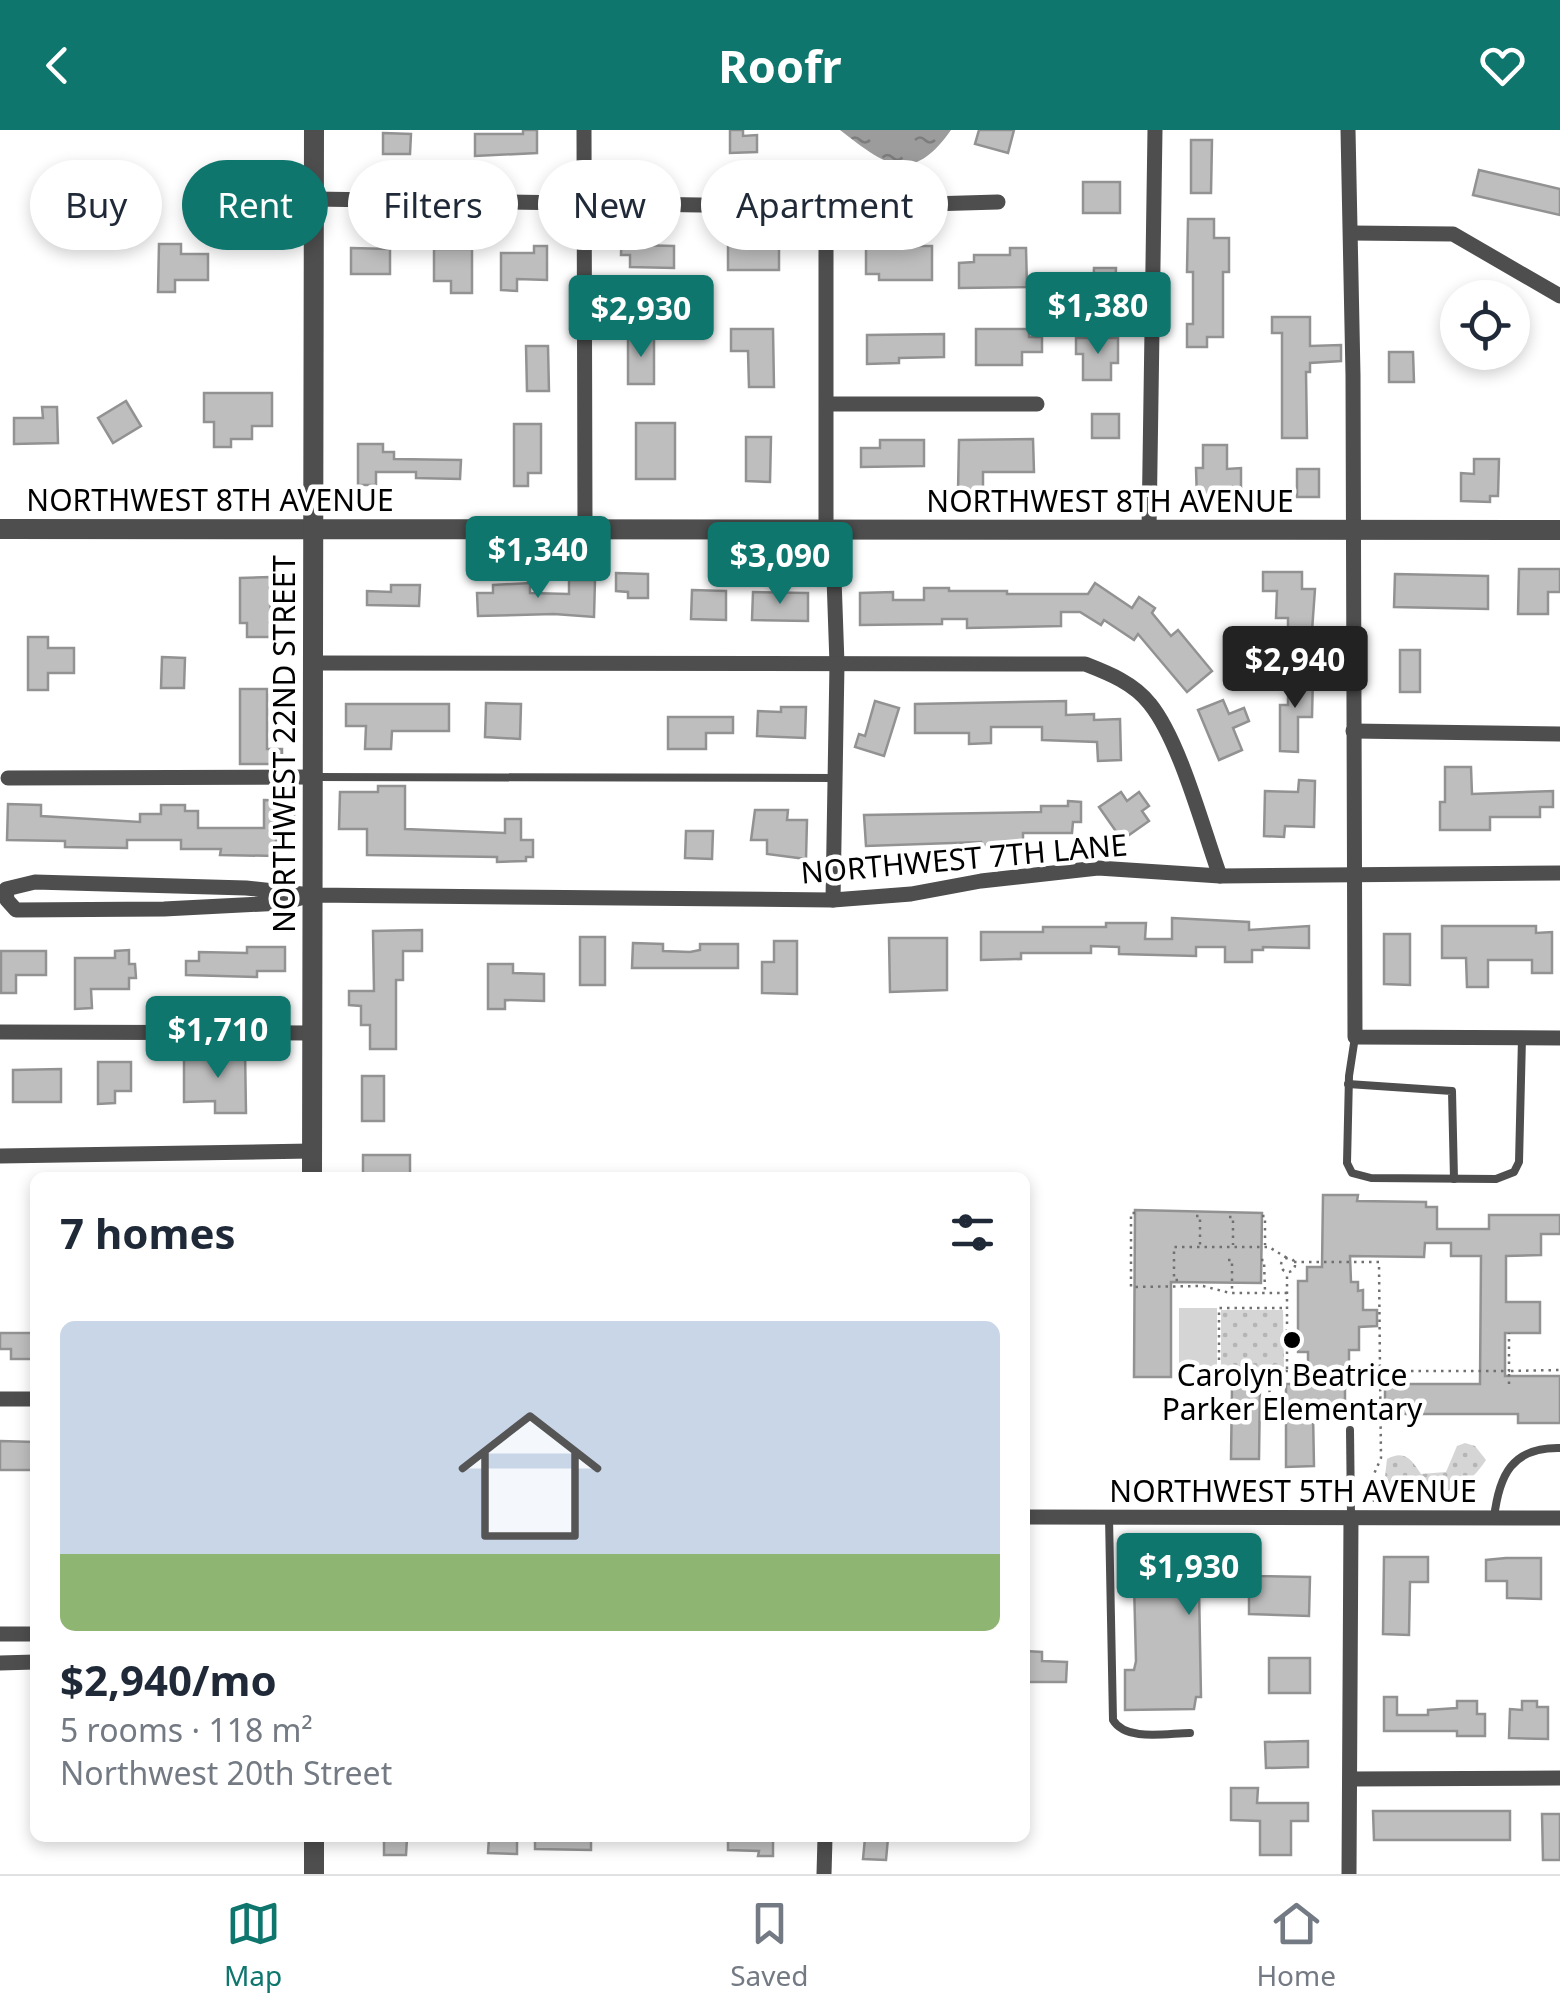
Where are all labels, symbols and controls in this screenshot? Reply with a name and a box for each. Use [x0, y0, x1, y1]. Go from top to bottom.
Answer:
text: Roofr [718, 35, 842, 96]
icon: back [30, 38, 85, 93]
icon: heart [1475, 38, 1530, 93]
chip: Buy [30, 160, 162, 250]
chip: Rent [182, 160, 328, 250]
chip: Filters [348, 160, 518, 250]
chip: New [538, 160, 681, 250]
chip: Apartment [701, 160, 948, 250]
pin: $1,380 [1017, 272, 1179, 357]
pin: $2,930 [560, 275, 722, 360]
map controls [1440, 280, 1530, 370]
button: locate [1440, 280, 1530, 370]
text: $1,380 [1048, 283, 1148, 326]
text: $2,930 [591, 286, 691, 329]
street label: NORTHWEST 8TH AVENUE [26, 479, 394, 520]
street label: NORTHWEST 8TH AVENUE [926, 480, 1294, 521]
pin: $1,340 [457, 516, 619, 601]
pin: $3,090 [699, 522, 861, 607]
text: $1,340 [488, 527, 588, 570]
text: $3,090 [730, 533, 830, 576]
street label: NORTHWEST 22ND STREET [263, 555, 304, 933]
pin: $2,940 [1214, 626, 1376, 711]
text: $2,940 [1245, 637, 1345, 680]
street label: NORTHWEST 7TH LANE [799, 823, 1129, 893]
pin: $1,710 [137, 996, 299, 1081]
text: $1,710 [168, 1007, 268, 1050]
text: 7 homes [60, 1204, 236, 1261]
icon: filters [945, 1205, 1000, 1260]
marker: Carolyn Beatrice Parker Elementary [1281, 1329, 1303, 1351]
place label: Carolyn Beatrice Parker Elementary [1162, 1354, 1423, 1429]
icon: home [440, 1386, 620, 1566]
street label: NORTHWEST 5TH AVENUE [1109, 1470, 1477, 1511]
pin: $1,930 [1108, 1533, 1270, 1618]
text: $1,930 [1139, 1544, 1239, 1587]
text: $2,940/mo [60, 1651, 277, 1708]
text: 5 rooms · 118 m² [60, 1708, 313, 1751]
text: Northwest 20th Street [60, 1751, 392, 1794]
tab: Map [224, 1896, 282, 1994]
tab: Saved [730, 1896, 808, 1994]
tab: Home [1256, 1896, 1336, 1994]

